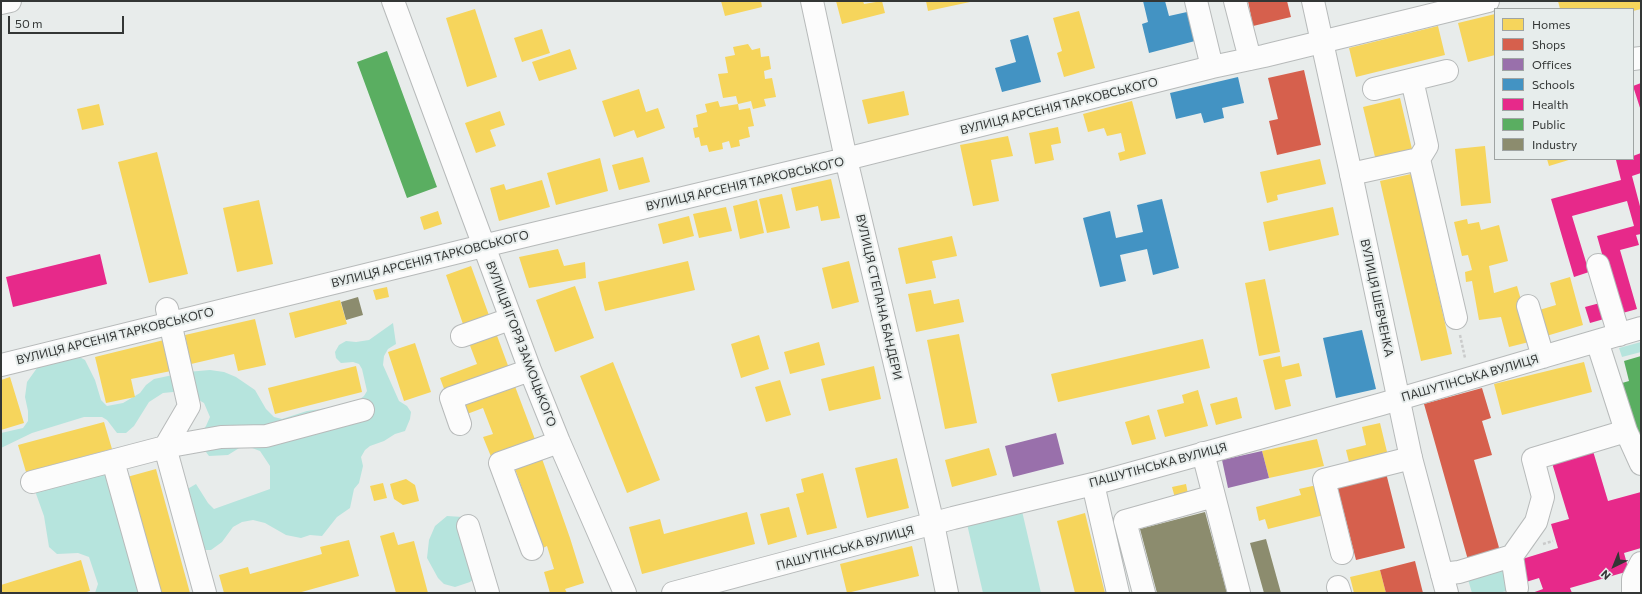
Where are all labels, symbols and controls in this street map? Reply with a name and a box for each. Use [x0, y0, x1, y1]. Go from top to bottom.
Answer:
scale bar [10, 8, 126, 34]
legend [1494, 8, 1634, 160]
text: 50 m [15, 16, 43, 30]
text: Homes [1532, 17, 1570, 31]
text: Shops [1532, 37, 1566, 51]
text: Offices [1532, 57, 1572, 71]
street label: ВУЛИЦЯ АРСЕНІЯ ТАРКОВСЬКОГО [959, 74, 1159, 138]
text: Schools [1532, 77, 1575, 91]
text: Health [1532, 97, 1568, 111]
text: Public [1532, 117, 1565, 131]
text: Industry [1532, 137, 1577, 151]
street label: ВУЛИЦЯ АРСЕНІЯ ТАРКОВСЬКОГО [644, 154, 846, 214]
street label: ВУЛИЦЯ СТЕПАНА БАНДЕРИ [853, 213, 905, 381]
street label: ВУЛИЦЯ АРСЕНІЯ ТАРКОВСЬКОГО [330, 227, 530, 291]
street label: ВУЛИЦЯ ШЕВЧЕНКА [1357, 238, 1397, 358]
street label: ВУЛИЦЯ ІГОРЯ ЗАМОЦЬКОГО [483, 259, 559, 429]
street label: ВУЛИЦЯ АРСЕНІЯ ТАРКОВСЬКОГО [15, 304, 215, 368]
street label: ПАШУТІНСЬКА ВУЛИЦЯ [1400, 351, 1540, 405]
street label: ПАШУТІНСЬКА ВУЛИЦЯ [1087, 440, 1229, 490]
street label: ПАШУТІНСЬКА ВУЛИЦЯ [774, 523, 916, 573]
north arrow [1594, 546, 1634, 586]
text: N [1598, 568, 1613, 583]

